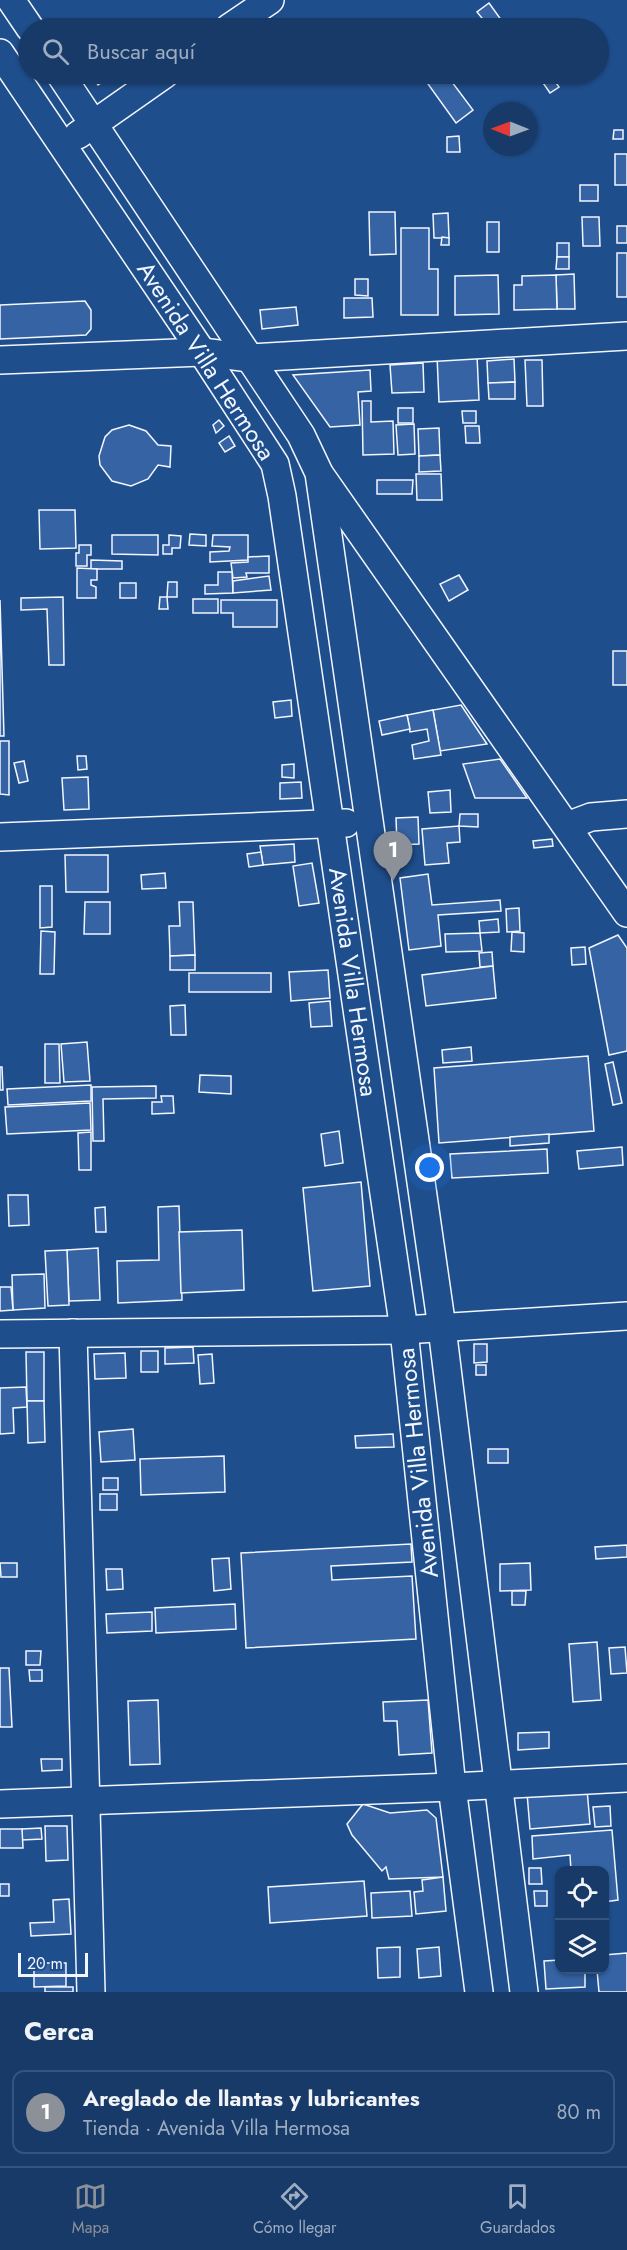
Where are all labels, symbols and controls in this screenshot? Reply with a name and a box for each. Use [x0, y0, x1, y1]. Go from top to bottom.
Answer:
search box [18, 18, 609, 84]
icon: search [39, 35, 72, 68]
text: Buscar aquí [87, 35, 195, 67]
north arrow [483, 102, 537, 156]
street label: Avenida Villa Hermosa [129, 254, 284, 467]
pin: 1 [374, 832, 412, 881]
street label: Avenida Villa Hermosa [320, 865, 387, 1099]
your location [415, 1153, 444, 1182]
street label: Avenida Villa Hermosa [388, 1346, 447, 1580]
map controls [555, 1866, 609, 1974]
button: locate [555, 1866, 609, 1920]
button: layers [555, 1920, 609, 1974]
scale bar [18, 1950, 88, 1978]
text: 20 m [27, 1952, 63, 1975]
text: Cerca [24, 2012, 94, 2050]
text: Areglado de llantas y lubricantes [83, 2082, 420, 2114]
text: 1 [40, 2098, 51, 2127]
text: 80 m [556, 2098, 601, 2127]
text: Tienda · Avenida Villa Hermosa [83, 2114, 350, 2143]
tab: Mapa [72, 2180, 109, 2239]
tab: Cómo llegar [253, 2180, 337, 2239]
tab: Guardados [480, 2180, 555, 2239]

